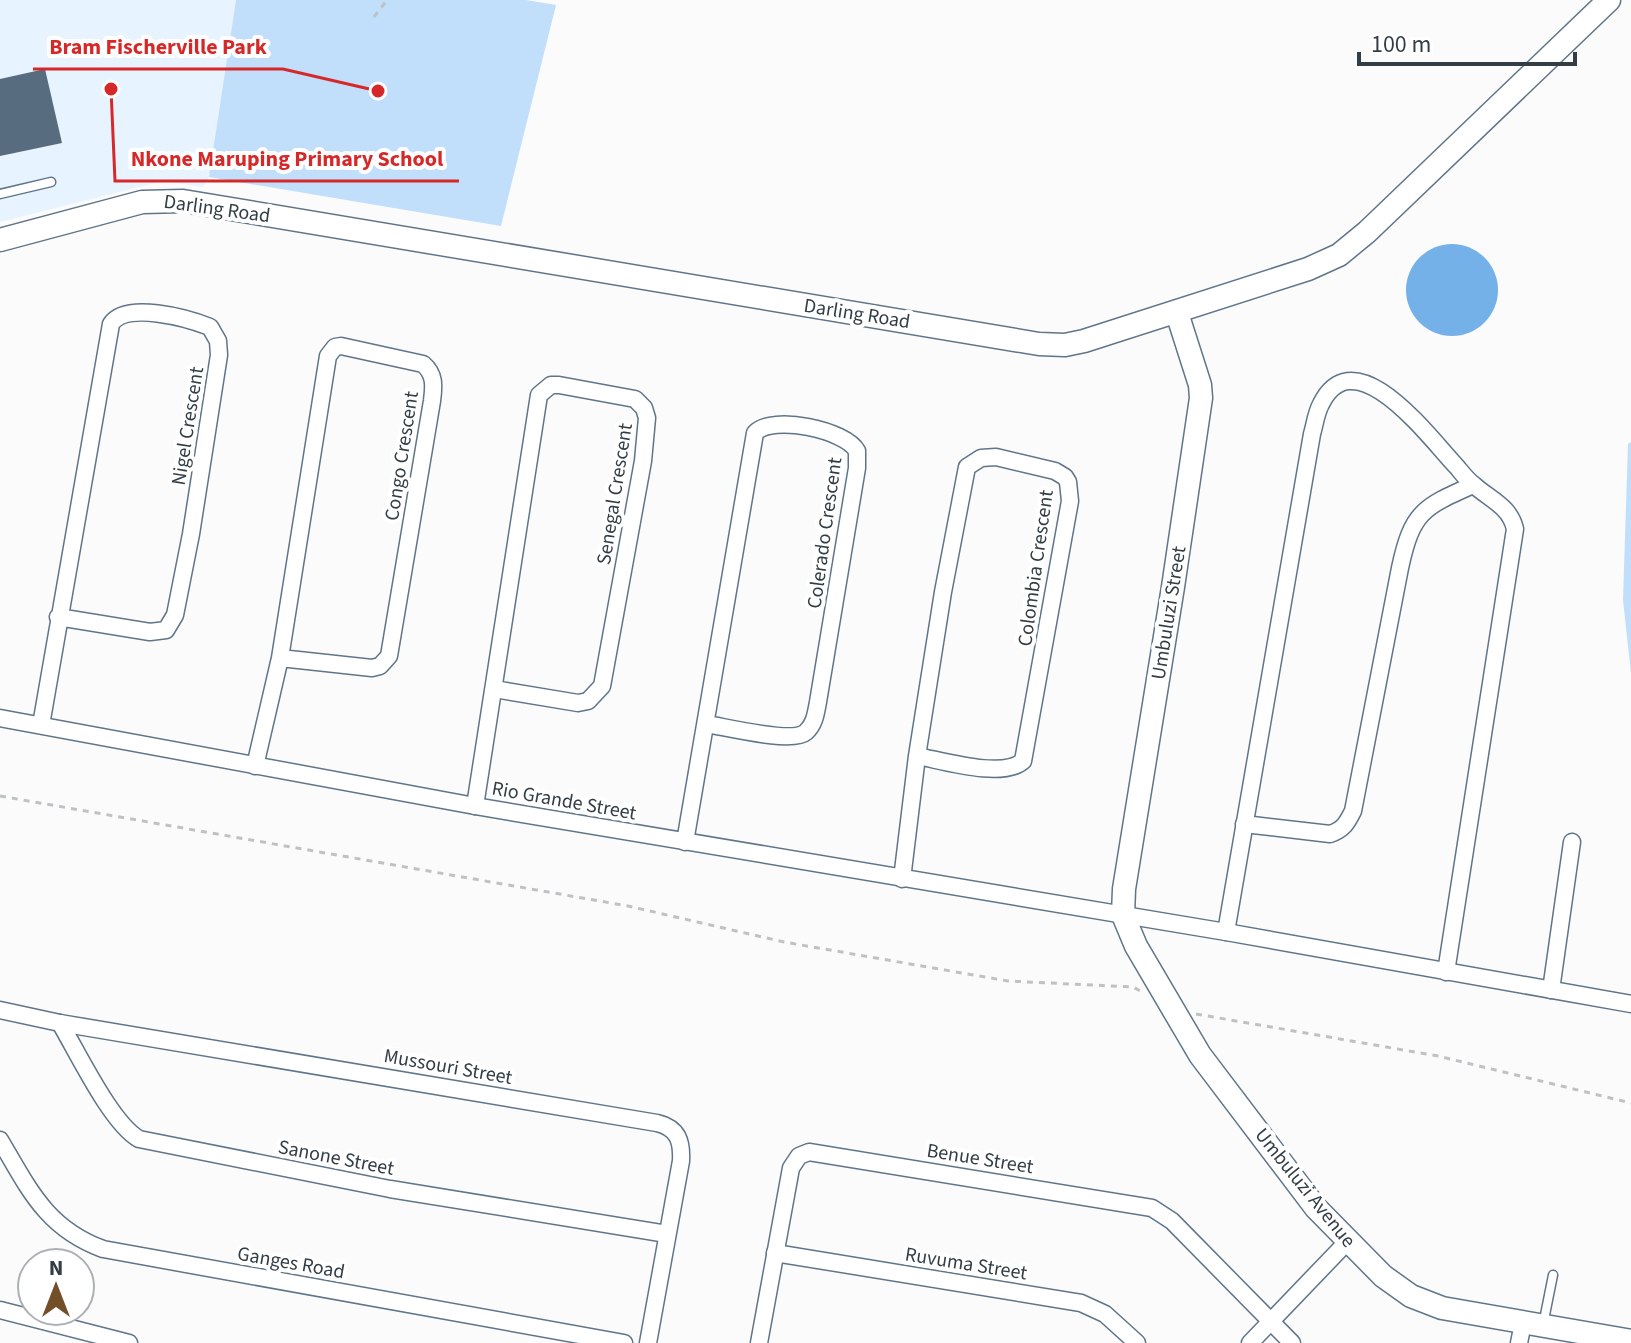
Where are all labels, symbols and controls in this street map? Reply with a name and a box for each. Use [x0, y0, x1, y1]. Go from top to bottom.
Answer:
scale bar [1359, 16, 1575, 66]
callout: Bram Fischerville Park [33, 23, 283, 69]
text: 100 m [1371, 27, 1431, 62]
text: Bram Fischerville Park [49, 31, 267, 63]
callout: Nkone Maruping Primary School [115, 135, 459, 181]
text: Nkone Maruping Primary School [131, 143, 444, 175]
street label: Darling Road [162, 188, 272, 230]
street label: Darling Road [802, 292, 912, 336]
street label: Nigel Crescent [165, 365, 211, 487]
street label: Congo Crescent [378, 389, 426, 523]
street label: Senegal Crescent [590, 421, 640, 567]
street label: Colerado Crescent [801, 455, 850, 610]
street label: Colombia Crescent [1011, 488, 1061, 648]
street label: Umbuluzi Street [1145, 544, 1193, 682]
street label: Rio Grande Street [490, 775, 639, 828]
street label: Mussouri Street [382, 1042, 515, 1092]
street label: Umbuluzi Avenue [1248, 1122, 1362, 1254]
street label: Sanone Street [276, 1133, 397, 1183]
street label: Benue Street [925, 1137, 1036, 1181]
street label: Ganges Road [235, 1240, 347, 1286]
street label: Ruvuma Street [903, 1241, 1029, 1288]
north arrow [16, 1247, 96, 1327]
text: N [49, 1252, 63, 1284]

